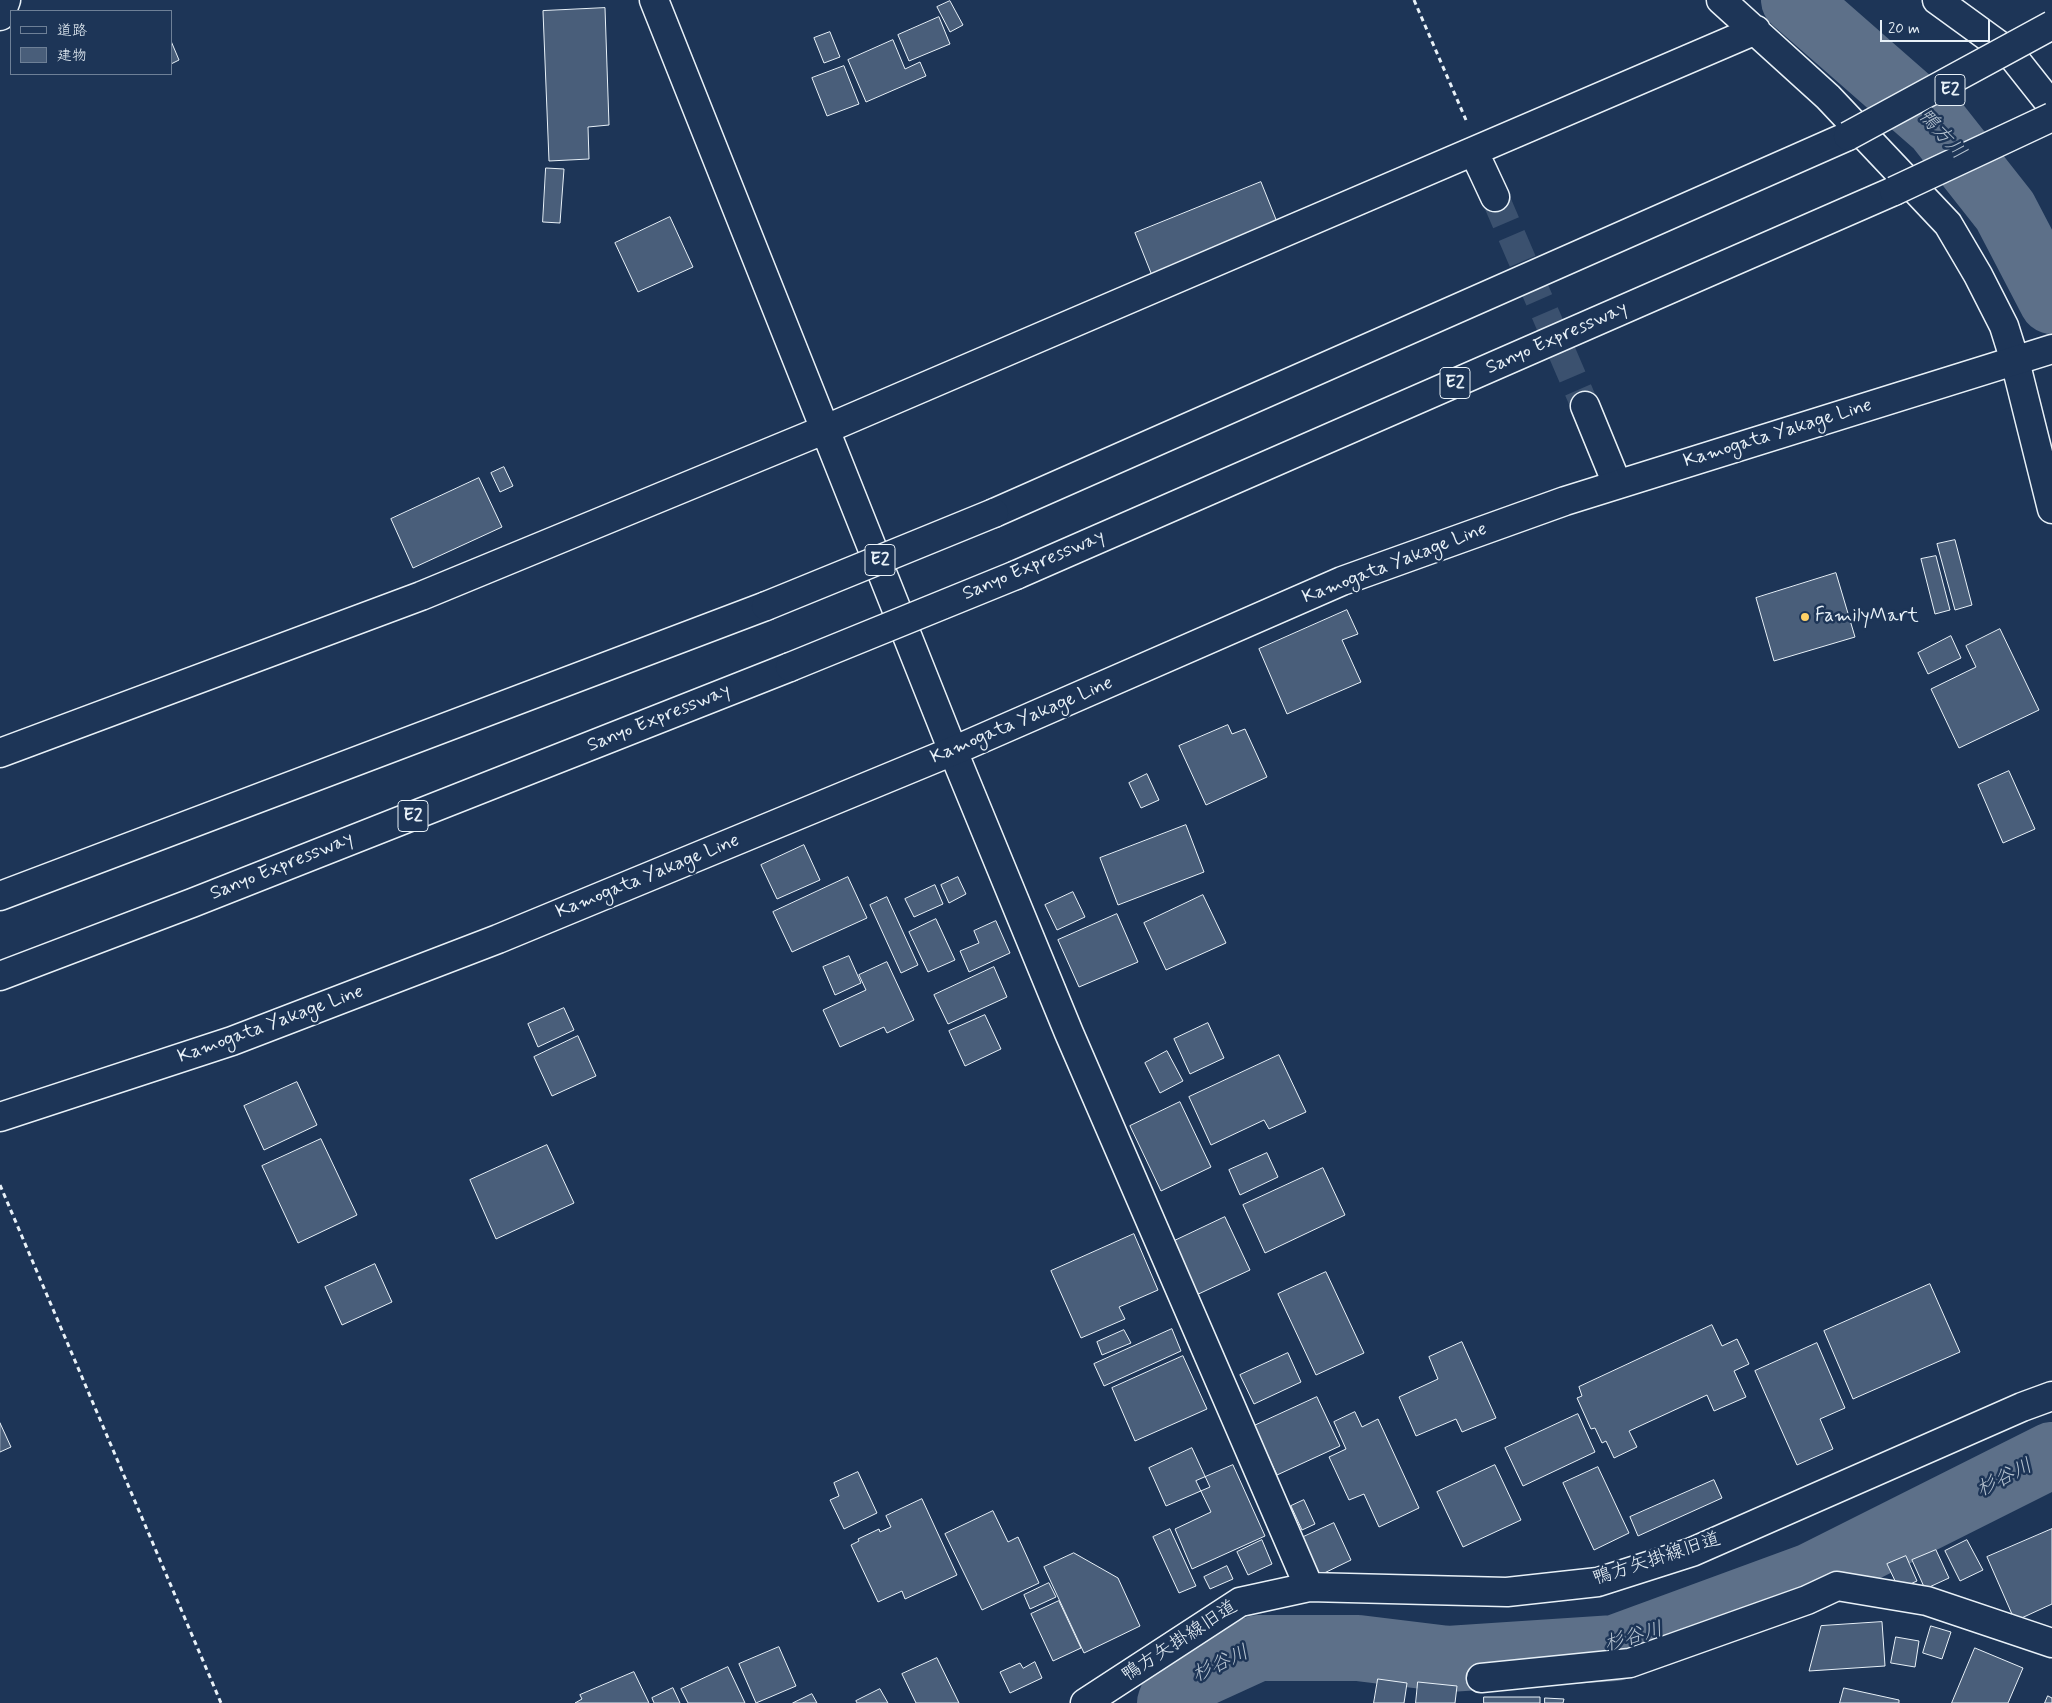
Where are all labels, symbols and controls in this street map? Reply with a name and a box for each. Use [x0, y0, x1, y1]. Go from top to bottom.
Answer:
legend [10, 10, 172, 75]
scale bar [1882, 10, 1992, 42]
text: 20 m [1888, 19, 1920, 39]
text: 道路 [57, 21, 87, 41]
text: 建物 [57, 46, 87, 66]
road number: E2 [1935, 74, 1965, 106]
water label: 鴨方川 [1912, 105, 1970, 165]
street label: Sanyo Expressway [1483, 298, 1631, 380]
road number: E2 [1440, 368, 1470, 398]
street label: Kamogata Yakage Line [1681, 394, 1875, 474]
street label: Kamogata Yakage Line [1299, 518, 1491, 610]
street label: Sanyo Expressway [960, 526, 1108, 606]
road number: E2 [865, 544, 895, 576]
place label: FamilyMart [1815, 606, 1919, 628]
marker: FamilyMart [1799, 611, 1811, 623]
street label: Kamogata Yakage Line [927, 672, 1117, 770]
street label: Sanyo Expressway [584, 680, 734, 758]
road number: E2 [398, 800, 428, 831]
street label: Sanyo Expressway [207, 828, 357, 906]
street label: Kamogata Yakage Line [553, 830, 743, 924]
street label: Kamogata Yakage Line [175, 981, 367, 1069]
water label: 杉谷川 [1973, 1455, 2037, 1503]
street label: 鴨方矢掛線旧道 [1590, 1529, 1724, 1591]
street label: 鴨方矢掛線旧道 [1118, 1596, 1242, 1688]
water label: 杉谷川 [1602, 1618, 1666, 1658]
water label: 杉谷川 [1189, 1641, 1253, 1689]

